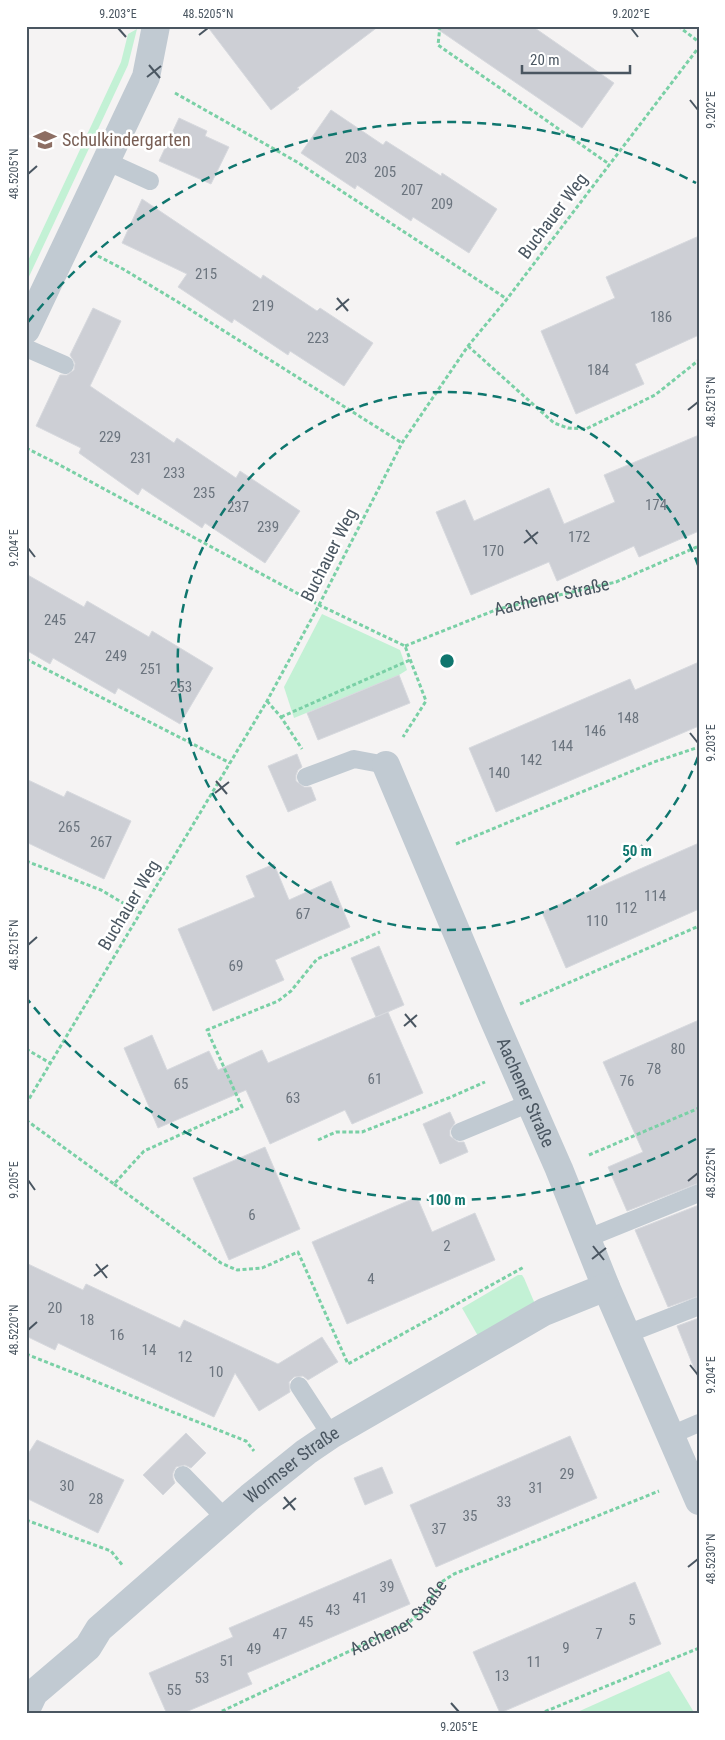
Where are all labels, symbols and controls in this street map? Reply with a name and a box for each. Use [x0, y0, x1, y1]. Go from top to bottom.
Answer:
text: 9.203°E [99, 7, 137, 21]
text: 48.5205°N [183, 7, 233, 21]
text: 9.202°E [612, 7, 650, 21]
scale bar [522, 42, 630, 74]
text: 20 m [530, 51, 560, 69]
text: 9.202°E [704, 91, 718, 129]
school or university icon: Schulkindergarten [32, 127, 58, 153]
place label: Schulkindergarten [62, 129, 191, 150]
text: 48.5205°N [7, 149, 21, 199]
house number: 203 [345, 149, 367, 167]
house number: 205 [374, 163, 396, 181]
street label: Buchauer Weg [514, 169, 592, 263]
house number: 207 [401, 181, 423, 199]
house number: 209 [431, 195, 453, 213]
house number: 215 [195, 265, 217, 283]
house number: 219 [252, 297, 274, 315]
house number: 186 [650, 308, 672, 326]
house number: 223 [307, 329, 329, 347]
house number: 184 [587, 361, 609, 379]
text: 48.5215°N [704, 377, 718, 427]
house number: 229 [99, 428, 121, 446]
house number: 231 [130, 449, 152, 467]
house number: 233 [163, 464, 185, 482]
house number: 235 [193, 484, 215, 502]
house number: 174 [645, 496, 667, 514]
house number: 237 [227, 498, 249, 516]
street label: Buchauer Weg [296, 505, 361, 605]
house number: 239 [257, 518, 279, 536]
house number: 172 [568, 528, 590, 546]
text: 9.204°E [7, 529, 21, 567]
house number: 170 [482, 542, 504, 560]
street label: Aachener Straße [492, 573, 611, 620]
house number: 245 [44, 611, 66, 629]
house number: 247 [74, 629, 96, 647]
house number: 249 [105, 647, 127, 665]
centre of rings [438, 652, 456, 670]
house number: 251 [140, 660, 162, 678]
house number: 253 [170, 678, 192, 696]
house number: 148 [617, 709, 639, 727]
house number: 146 [584, 722, 606, 740]
text: 9.203°E [704, 724, 718, 762]
house number: 144 [551, 737, 573, 755]
house number: 142 [520, 751, 542, 769]
house number: 140 [488, 764, 510, 782]
house number: 265 [58, 818, 80, 836]
house number: 267 [90, 833, 112, 851]
text: 50 m [622, 842, 652, 860]
street label: Buchauer Weg [93, 856, 164, 954]
house number: 114 [644, 887, 666, 905]
house number: 112 [615, 899, 637, 917]
house number: 67 [296, 905, 310, 923]
house number: 110 [586, 912, 608, 930]
text: 48.5215°N [7, 920, 21, 970]
house number: 69 [229, 957, 243, 975]
street label: Aachener Straße [493, 1034, 559, 1150]
house number: 80 [671, 1040, 685, 1058]
house number: 78 [647, 1060, 661, 1078]
house number: 61 [368, 1070, 382, 1088]
house number: 76 [620, 1072, 634, 1090]
house number: 65 [174, 1075, 188, 1093]
house number: 63 [286, 1089, 300, 1107]
text: 48.5225°N [704, 1148, 718, 1198]
text: 9.205°E [7, 1161, 21, 1199]
text: 100 m [428, 1191, 466, 1209]
house number: 6 [248, 1206, 256, 1224]
house number: 2 [443, 1237, 451, 1255]
house number: 4 [367, 1270, 375, 1288]
house number: 20 [48, 1299, 62, 1317]
text: 48.5220°N [7, 1305, 21, 1355]
house number: 18 [80, 1311, 94, 1329]
house number: 16 [110, 1326, 124, 1344]
house number: 14 [142, 1341, 156, 1359]
house number: 12 [178, 1348, 192, 1366]
text: 9.204°E [704, 1356, 718, 1394]
house number: 10 [209, 1363, 223, 1381]
street label: Wormser Straße [240, 1422, 343, 1508]
house number: 29 [560, 1465, 574, 1483]
house number: 30 [60, 1477, 74, 1495]
house number: 31 [529, 1479, 543, 1497]
house number: 28 [89, 1490, 103, 1508]
house number: 33 [497, 1493, 511, 1511]
house number: 35 [463, 1507, 477, 1525]
house number: 37 [432, 1520, 446, 1538]
text: 48.5230°N [704, 1534, 718, 1584]
street label: Aachener Straße [346, 1575, 451, 1659]
house number: 39 [380, 1578, 394, 1596]
house number: 41 [353, 1589, 367, 1607]
house number: 43 [326, 1601, 340, 1619]
house number: 5 [628, 1611, 636, 1629]
house number: 45 [299, 1613, 313, 1631]
house number: 47 [273, 1625, 287, 1643]
house number: 7 [595, 1625, 603, 1643]
house number: 9 [562, 1639, 570, 1657]
house number: 49 [247, 1640, 261, 1658]
house number: 51 [220, 1652, 234, 1670]
house number: 11 [527, 1653, 541, 1671]
house number: 13 [495, 1667, 509, 1685]
house number: 53 [195, 1669, 209, 1687]
house number: 55 [167, 1681, 181, 1699]
text: 9.205°E [440, 1720, 478, 1734]

